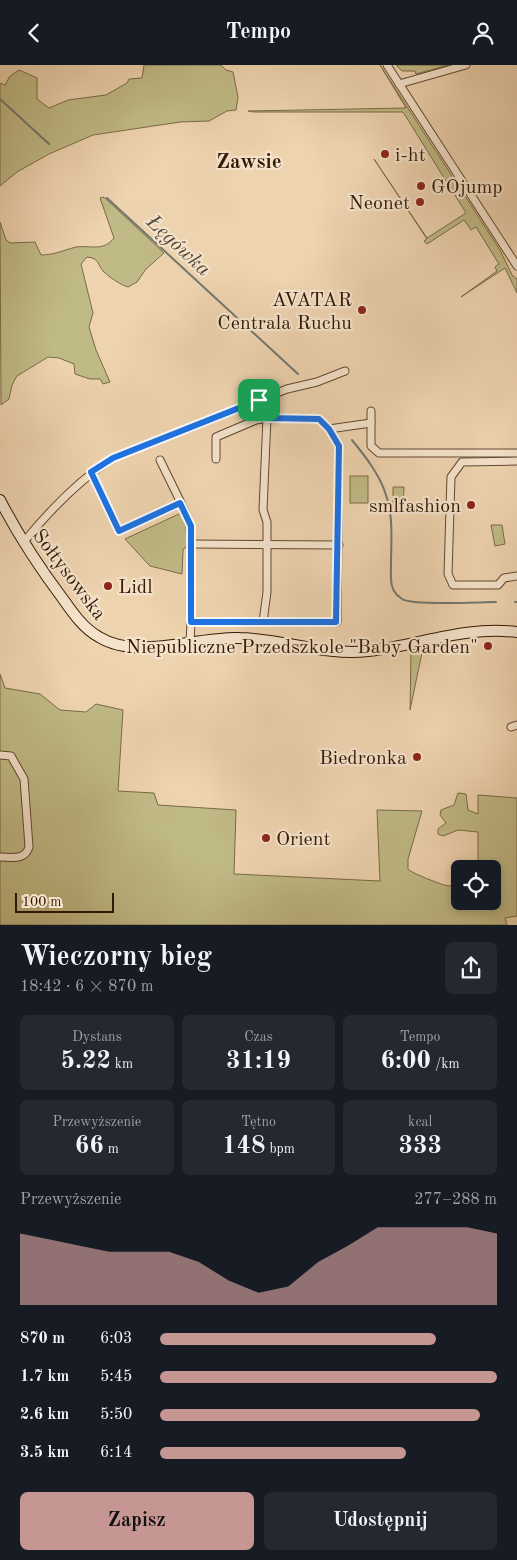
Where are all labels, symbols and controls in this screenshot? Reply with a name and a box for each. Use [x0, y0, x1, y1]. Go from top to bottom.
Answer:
icon: back [20, 19, 48, 47]
icon: person [469, 19, 497, 47]
text: Tempo [226, 21, 291, 43]
place label: i-ht [395, 146, 426, 166]
marker: i-ht [379, 148, 391, 160]
district label: Zawsie [216, 152, 282, 173]
place label: GOjump [431, 178, 503, 198]
marker: GOjump [415, 180, 427, 192]
place label: Neonet [348, 194, 410, 214]
marker: Neonet [414, 196, 426, 208]
water label: Łęgówka [141, 211, 214, 281]
place label: AVATAR Centrala Ruchu [217, 291, 352, 334]
marker: AVATAR Centrala Ruchu [356, 304, 368, 316]
pin [238, 379, 280, 421]
icon: arrive [245, 386, 273, 414]
place label: smlfashion [369, 497, 461, 517]
marker: smlfashion [465, 499, 477, 511]
street label: Sołtysowska [28, 526, 109, 625]
place label: Lidl [118, 578, 153, 598]
marker: Lidl [102, 580, 114, 592]
place label: Niepubliczne Przedszkole "Baby Garden" [126, 638, 478, 658]
marker: Niepubliczne Przedszkole "Baby Garden" [482, 640, 494, 652]
place label: Biedronka [319, 749, 407, 769]
marker: Biedronka [411, 751, 423, 763]
place label: Orient [276, 830, 331, 850]
marker: Orient [260, 832, 272, 844]
map controls [451, 860, 501, 910]
button: locate [451, 860, 501, 910]
scale bar [15, 890, 114, 913]
text: 100 m [22, 895, 61, 909]
button: share [445, 942, 497, 994]
text: Wieczorny bieg [20, 944, 212, 972]
text: 18:42 · 6 × 870 m [20, 979, 153, 995]
text: Dystans [72, 1030, 122, 1044]
text: Czas [244, 1030, 273, 1044]
text: Tempo [400, 1030, 441, 1044]
text: 5.22 [60, 1049, 111, 1074]
text: 31:19 [226, 1049, 291, 1074]
text: 6:00 [381, 1049, 431, 1074]
text: km [111, 1057, 133, 1071]
text: /km [431, 1057, 460, 1071]
text: Przewyższenie [52, 1115, 141, 1129]
text: Tętno [241, 1115, 276, 1129]
text: kcal [408, 1115, 432, 1129]
text: 66 [75, 1134, 104, 1159]
text: 148 [222, 1134, 266, 1159]
text: 333 [398, 1134, 442, 1159]
text: m [104, 1142, 119, 1156]
text: bpm [266, 1142, 295, 1156]
text: Przewyższenie [20, 1192, 121, 1208]
text: 277–288 m [414, 1192, 497, 1208]
text: 870 m [20, 1331, 65, 1347]
text: 6:03 [100, 1331, 132, 1347]
text: 1.7 km [20, 1369, 69, 1385]
text: 5:45 [100, 1369, 132, 1385]
text: 2.6 km [20, 1407, 69, 1423]
text: 5:50 [100, 1407, 132, 1423]
text: 3.5 km [20, 1445, 69, 1461]
text: 6:14 [100, 1445, 132, 1461]
button: Zapisz [20, 1492, 254, 1550]
button: Udostępnij [264, 1492, 497, 1550]

